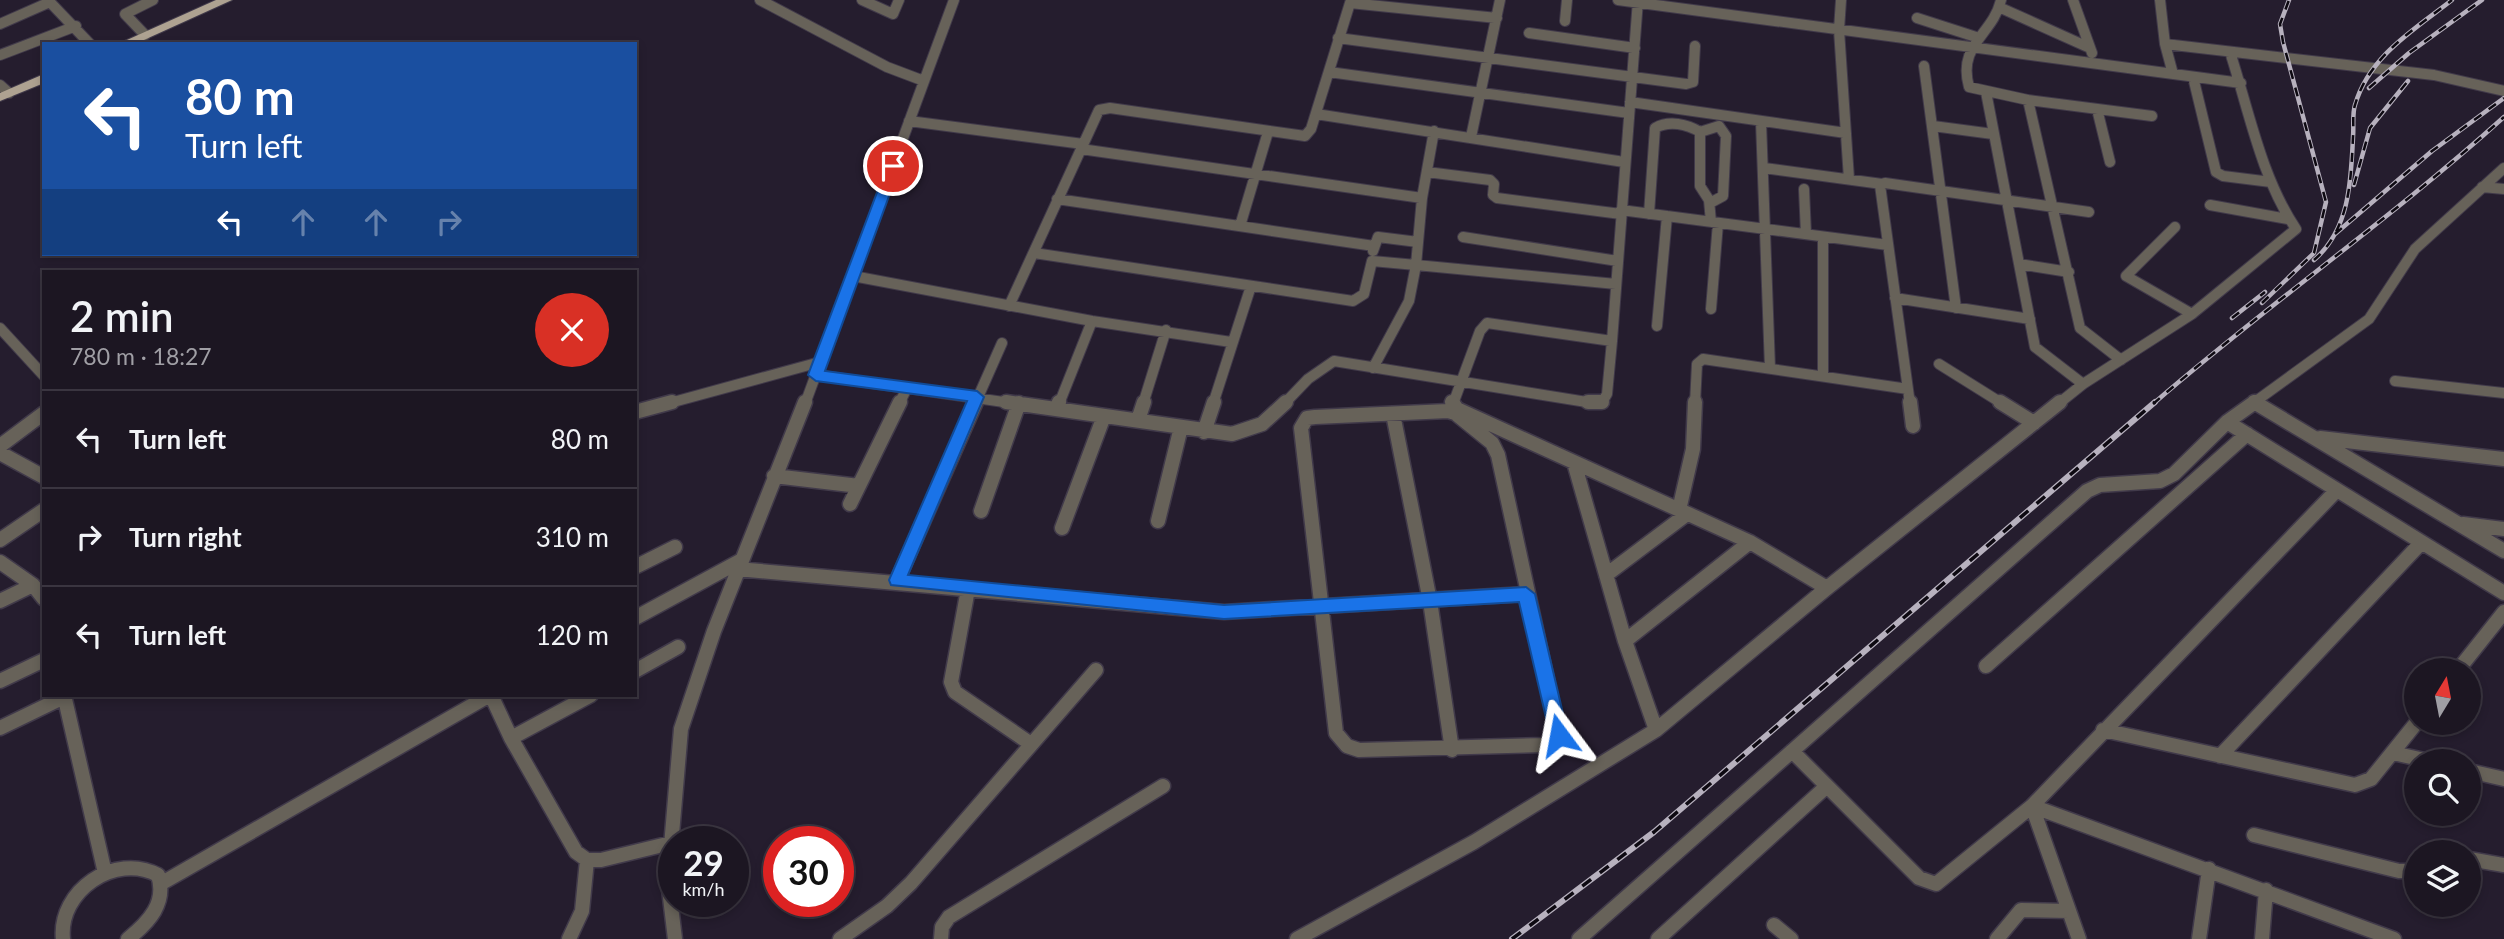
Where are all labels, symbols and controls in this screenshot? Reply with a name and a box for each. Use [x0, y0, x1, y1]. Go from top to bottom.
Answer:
text: 80 m [185, 67, 295, 125]
icon: left [70, 70, 161, 161]
text: Turn left [185, 126, 302, 165]
pin [863, 136, 923, 196]
icon: arrive [874, 147, 912, 185]
icon: left [211, 203, 249, 241]
icon: ahead [284, 203, 322, 241]
icon: ahead [357, 203, 395, 241]
icon: right [430, 203, 468, 241]
text: 2 min [70, 291, 174, 341]
button: close [535, 293, 609, 367]
text: 780 m · 18:27 [70, 342, 212, 370]
icon: left [70, 420, 108, 458]
text: Turn left [129, 423, 226, 455]
text: 80 m [551, 423, 609, 455]
icon: right [70, 518, 108, 556]
text: Turn right [129, 521, 242, 553]
text: 310 m [536, 521, 609, 553]
icon: left [70, 616, 108, 654]
text: Turn left [129, 619, 226, 651]
text: 120 m [536, 619, 609, 651]
north arrow [2404, 658, 2482, 735]
map controls [2404, 658, 2481, 917]
position arrow [1522, 698, 1596, 772]
button: search [2404, 749, 2481, 826]
speed limit sign: 30 [763, 826, 854, 917]
button: layers [2404, 840, 2481, 917]
text: 29 [683, 841, 724, 883]
text: km/h [682, 878, 725, 900]

